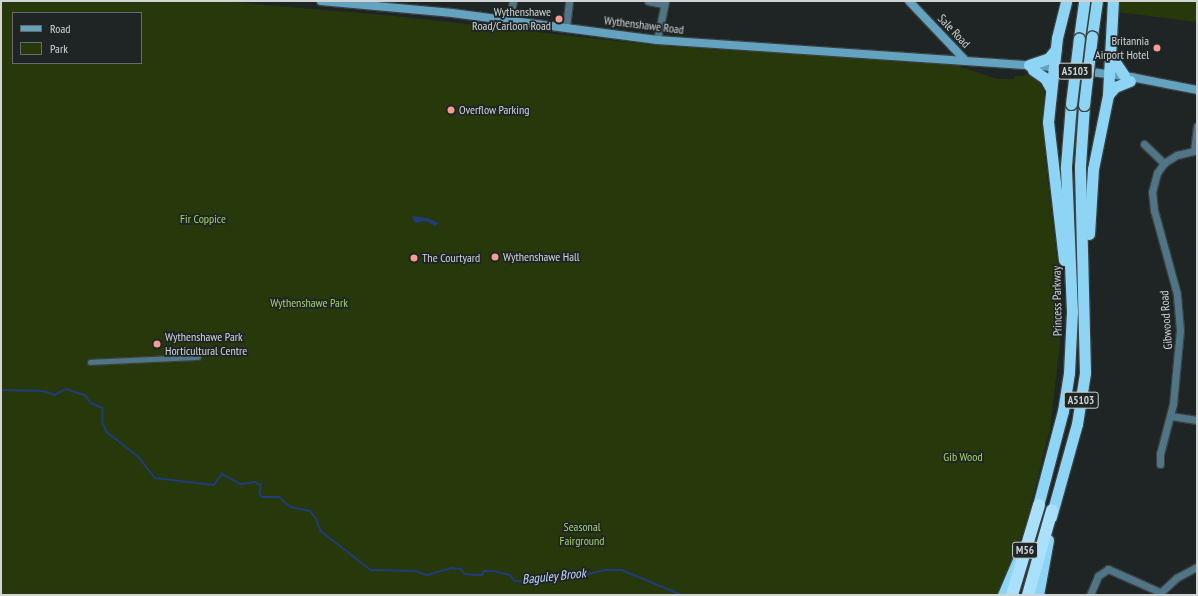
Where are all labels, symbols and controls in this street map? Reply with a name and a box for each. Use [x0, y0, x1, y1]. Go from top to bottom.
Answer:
place label: Wythenshawe Road/Carloon Road [472, 5, 551, 33]
street label: Sale Road [935, 11, 973, 51]
legend [12, 12, 142, 64]
street label: Wythenshawe Road [603, 13, 685, 37]
marker: Wythenshawe Road/Carloon Road [554, 14, 564, 24]
text: Road [50, 21, 70, 36]
place label: Britannia Airport Hotel [1095, 34, 1149, 62]
text: Park [50, 41, 68, 56]
marker: Britannia Airport Hotel [1152, 43, 1162, 53]
road number: A5103 [1057, 62, 1093, 80]
place label: Overflow Parking [459, 103, 530, 117]
marker: Overflow Parking [446, 105, 456, 115]
park label: Fir Coppice [180, 212, 226, 226]
place label: Wythenshawe Hall [503, 250, 580, 264]
place label: The Courtyard [422, 251, 480, 265]
marker: Wythenshawe Hall [490, 252, 500, 262]
marker: The Courtyard [409, 253, 419, 263]
street label: Princess Parkway [1049, 266, 1065, 336]
street label: Gibwood Road [1157, 290, 1175, 350]
park label: Wythenshawe Park [270, 296, 348, 310]
place label: Wythenshawe Park Horticultural Centre [165, 330, 247, 358]
marker: Wythenshawe Park Horticultural Centre [152, 339, 162, 349]
road number: A5103 [1063, 391, 1099, 409]
park label: Gib Wood [943, 450, 983, 464]
park label: Seasonal Fairground [560, 520, 604, 548]
road number: M56 [1012, 541, 1038, 559]
water label: Baguley Brook [521, 566, 587, 588]

